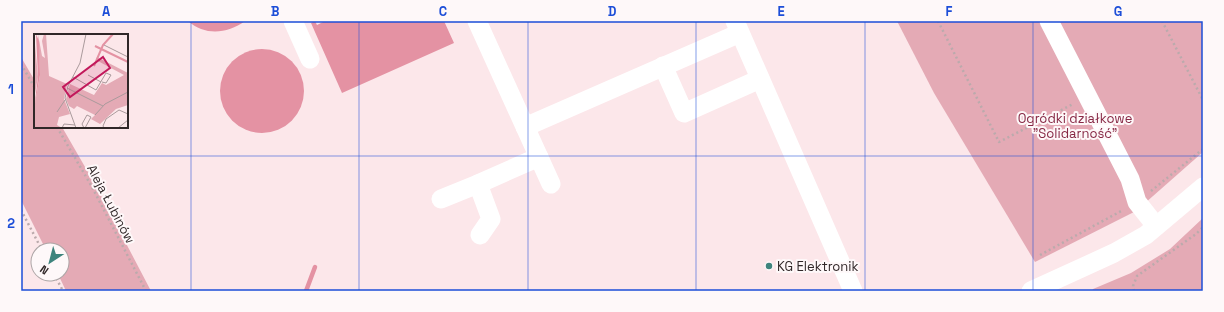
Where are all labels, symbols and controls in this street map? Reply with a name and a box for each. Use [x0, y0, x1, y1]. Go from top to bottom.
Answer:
text: A [102, 3, 111, 20]
text: B [271, 3, 280, 20]
text: C [439, 3, 447, 20]
text: D [608, 3, 617, 20]
text: E [777, 3, 785, 20]
text: F [946, 3, 953, 20]
text: G [1114, 3, 1122, 20]
inset map [34, 34, 128, 128]
text: 1 [8, 81, 14, 98]
park label: Ogródki działkowe "Solidarność" [1018, 110, 1132, 142]
street label: Aleja Łubinów [83, 162, 139, 246]
text: 2 [7, 215, 15, 232]
north arrow [30, 242, 70, 282]
place label: KG Elektronik [777, 258, 858, 275]
marker: KG Elektronik [764, 261, 774, 271]
text: N [37, 262, 51, 278]

